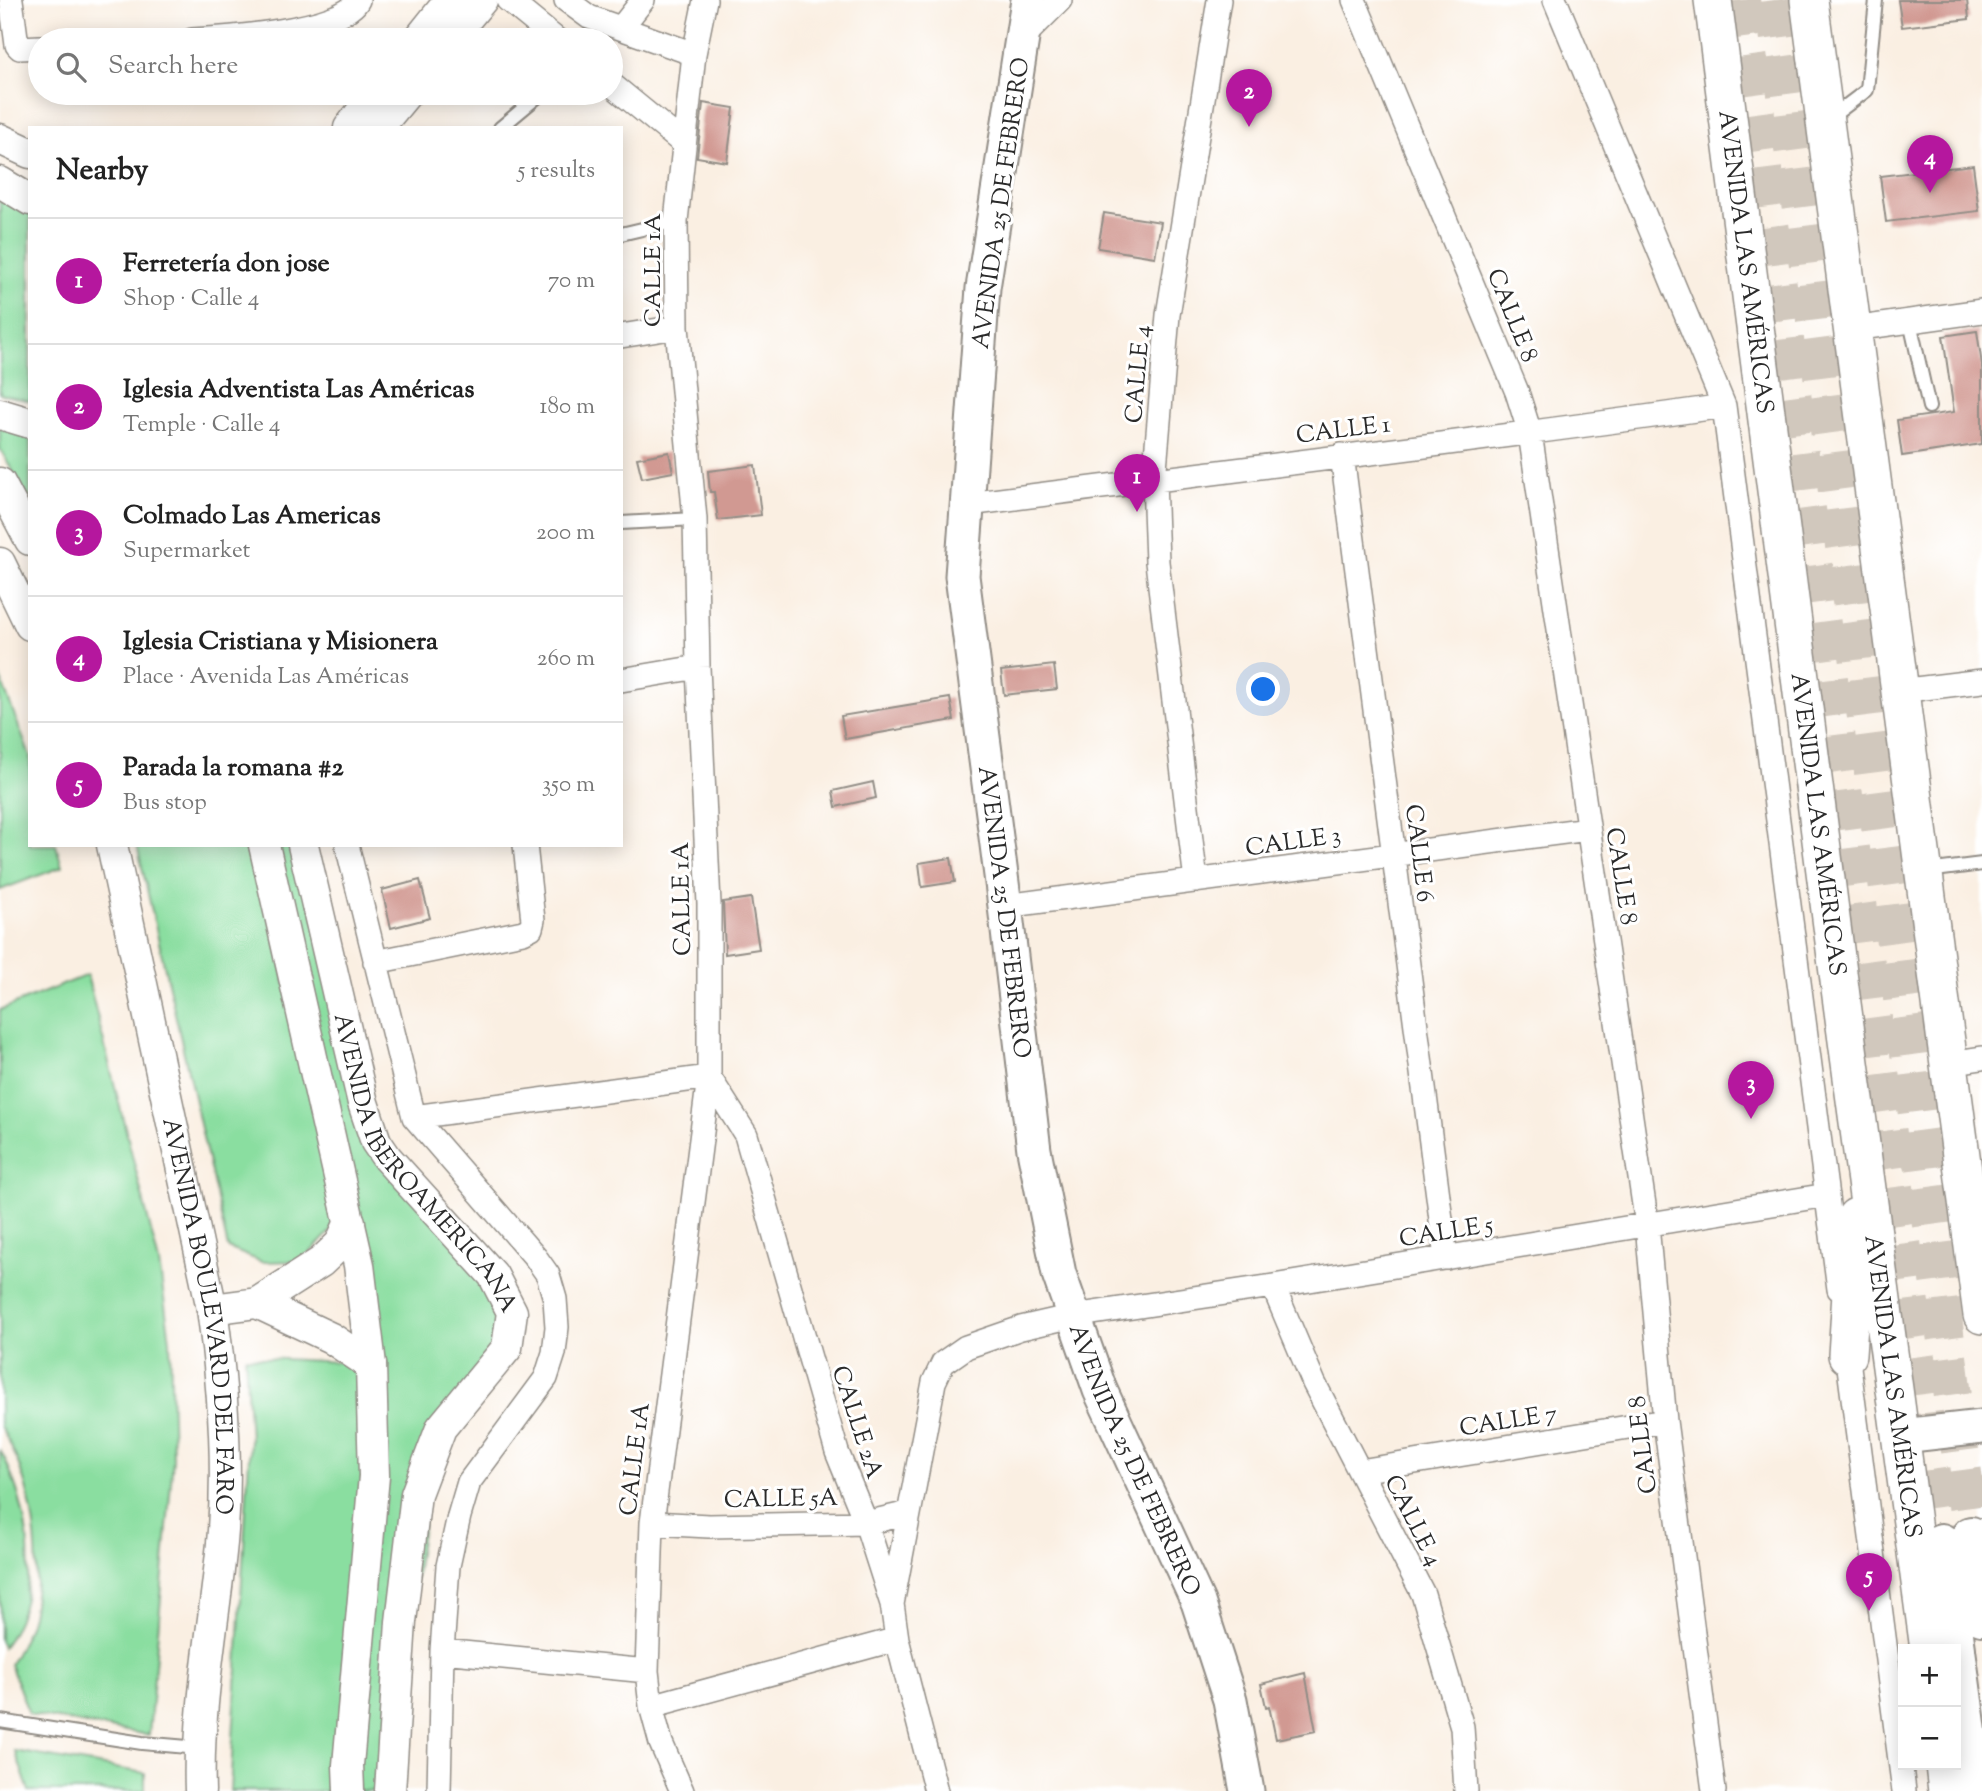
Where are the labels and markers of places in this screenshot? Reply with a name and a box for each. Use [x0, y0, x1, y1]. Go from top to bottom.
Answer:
pin: 2 [1226, 69, 1272, 127]
pin: 4 [1907, 135, 1953, 193]
pin: 1 [1114, 454, 1160, 512]
pin: 3 [1728, 1061, 1774, 1119]
pin: 5 [1846, 1553, 1892, 1611]

